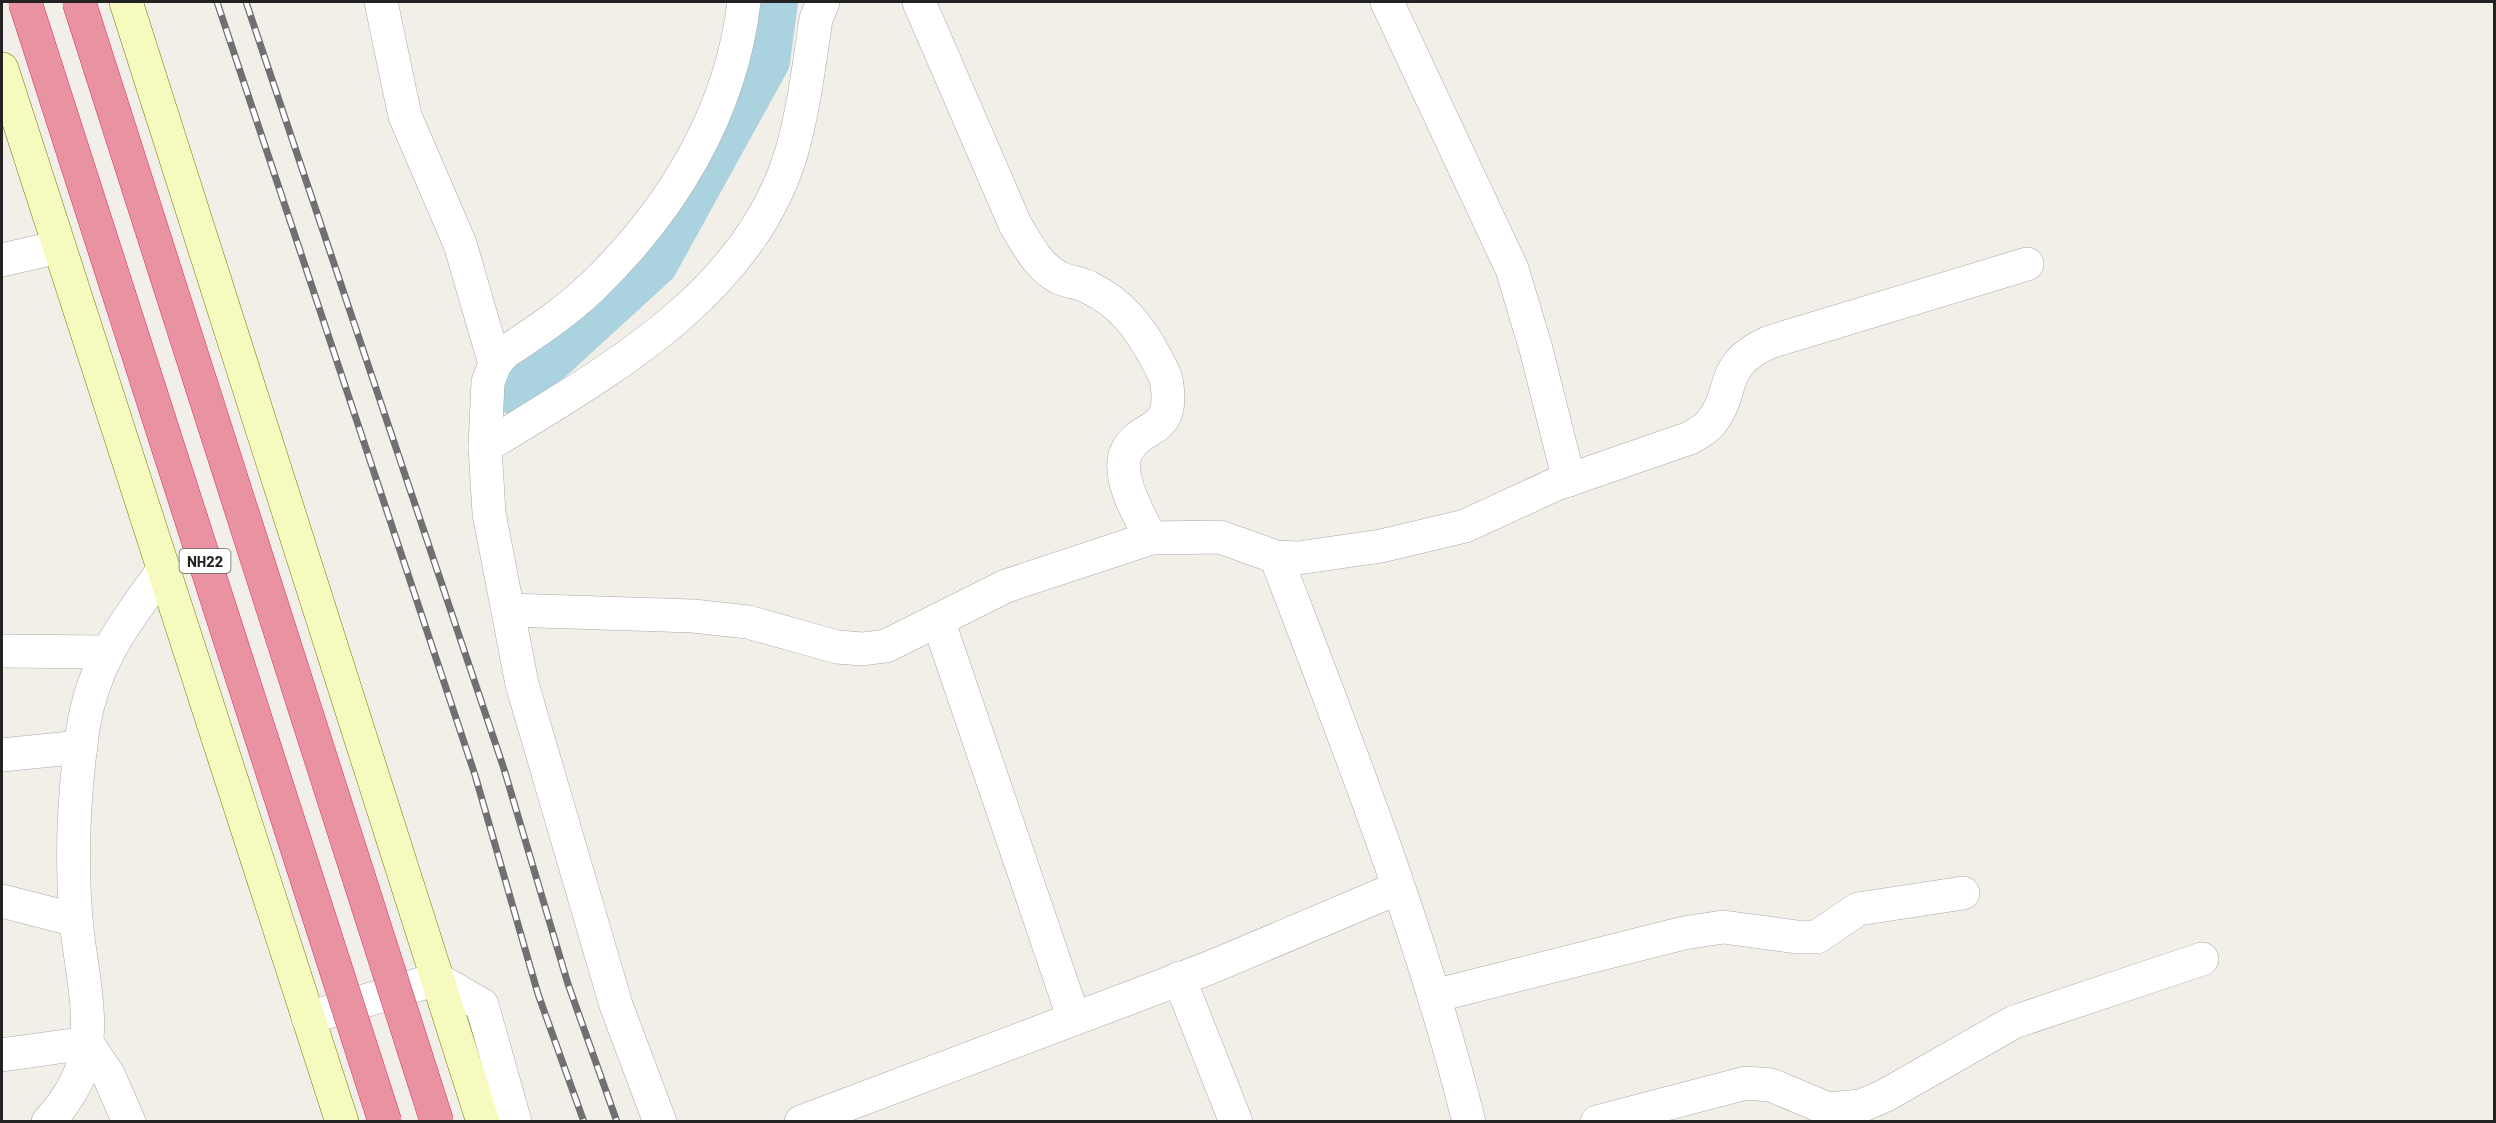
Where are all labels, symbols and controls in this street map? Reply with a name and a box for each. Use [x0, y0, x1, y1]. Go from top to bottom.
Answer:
road number: NH22 [180, 549, 230, 573]

